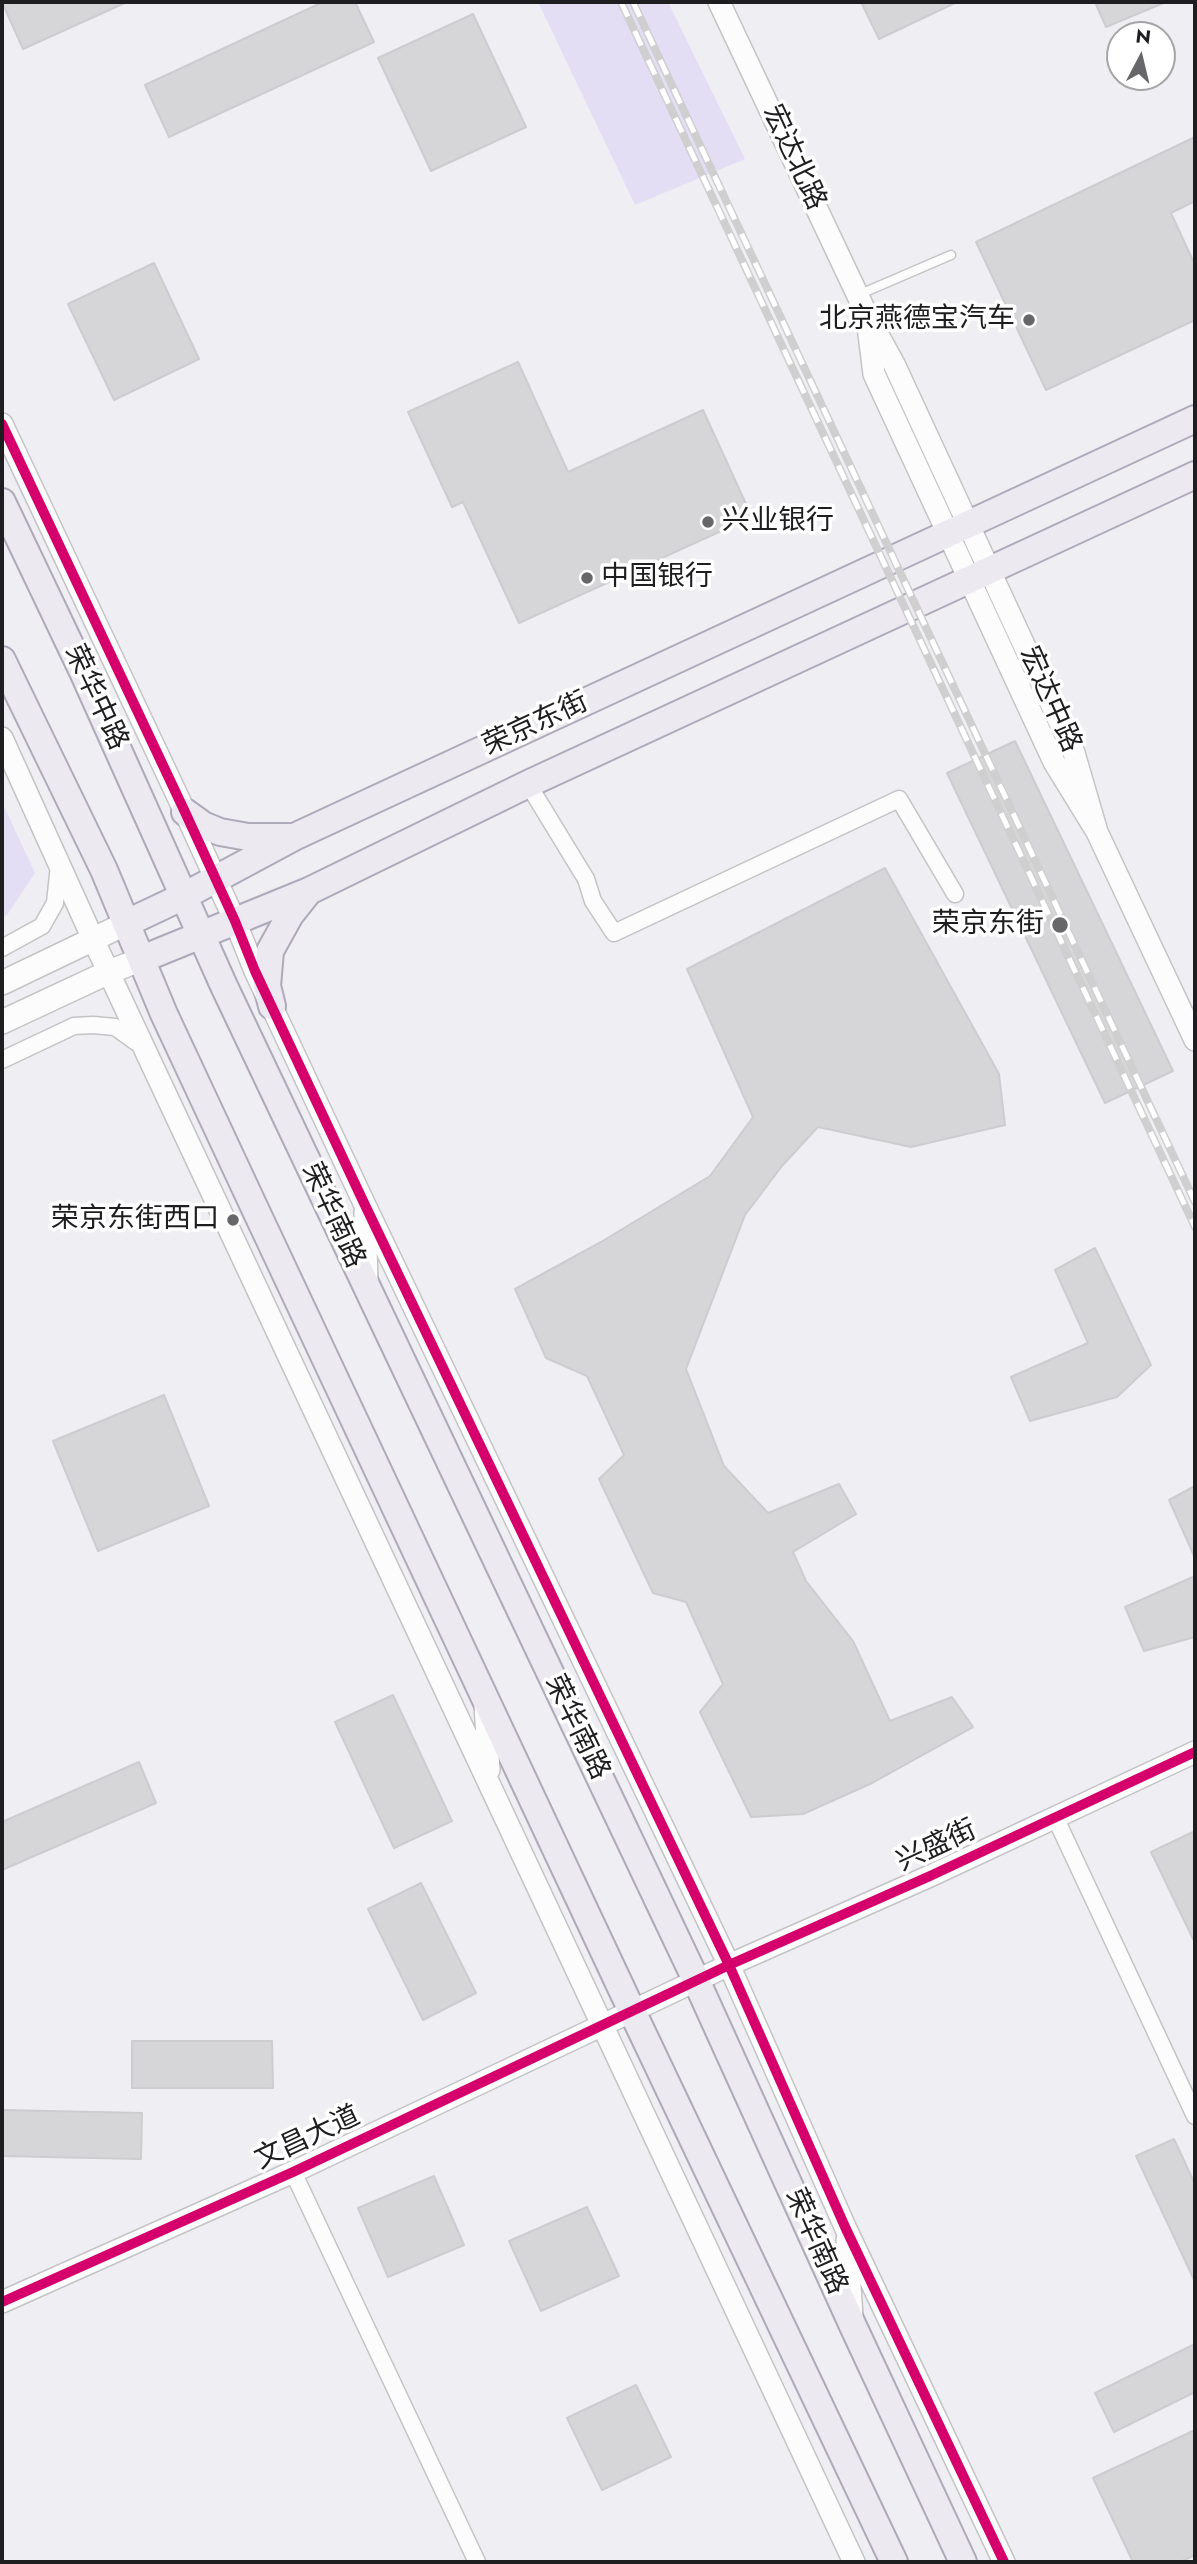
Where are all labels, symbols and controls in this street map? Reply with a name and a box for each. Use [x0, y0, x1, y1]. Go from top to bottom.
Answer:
north arrow [1106, 21, 1176, 91]
text: N [1134, 22, 1153, 51]
street label: 宏达北路 [754, 100, 832, 216]
place label: 北京燕德宝汽车 [819, 303, 1015, 337]
marker: 北京燕德宝汽车 [1021, 312, 1037, 328]
place label: 兴业银行 [722, 505, 834, 539]
marker: 兴业银行 [700, 514, 716, 530]
place label: 中国银行 [601, 561, 713, 595]
marker: 中国银行 [579, 570, 595, 586]
street label: 荣华中路 [56, 640, 134, 756]
street label: 宏达中路 [1011, 642, 1087, 758]
street label: 荣京东街 [478, 686, 594, 764]
place label: 荣京东街 [932, 908, 1044, 942]
marker: 荣京东街 [1050, 915, 1070, 935]
street label: 荣华南路 [293, 1158, 371, 1274]
place label: 荣京东街西口 [51, 1203, 219, 1237]
marker: 荣京东街西口 [225, 1212, 241, 1228]
street label: 荣华南路 [536, 1670, 616, 1786]
street label: 兴盛街 [892, 1814, 982, 1880]
street label: 文昌大道 [250, 2100, 366, 2178]
street label: 荣华南路 [777, 2184, 853, 2300]

